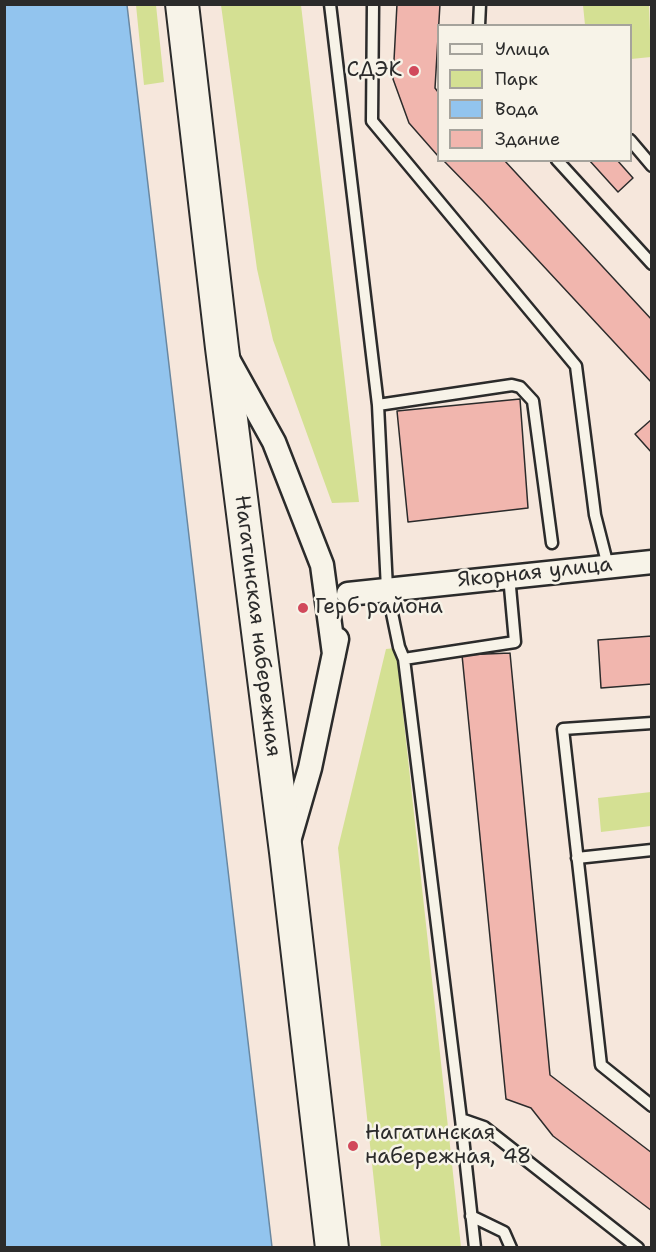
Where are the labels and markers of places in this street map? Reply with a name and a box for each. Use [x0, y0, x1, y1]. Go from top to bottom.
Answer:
place label: СДЭК [347, 58, 402, 84]
marker: СДЭК [407, 64, 421, 78]
place label: Герб района [315, 595, 443, 621]
marker: Герб района [296, 601, 310, 615]
place label: Нагатинская набережная, 48 [365, 1121, 532, 1171]
marker: Нагатинская набережная, 48 [346, 1139, 360, 1153]

